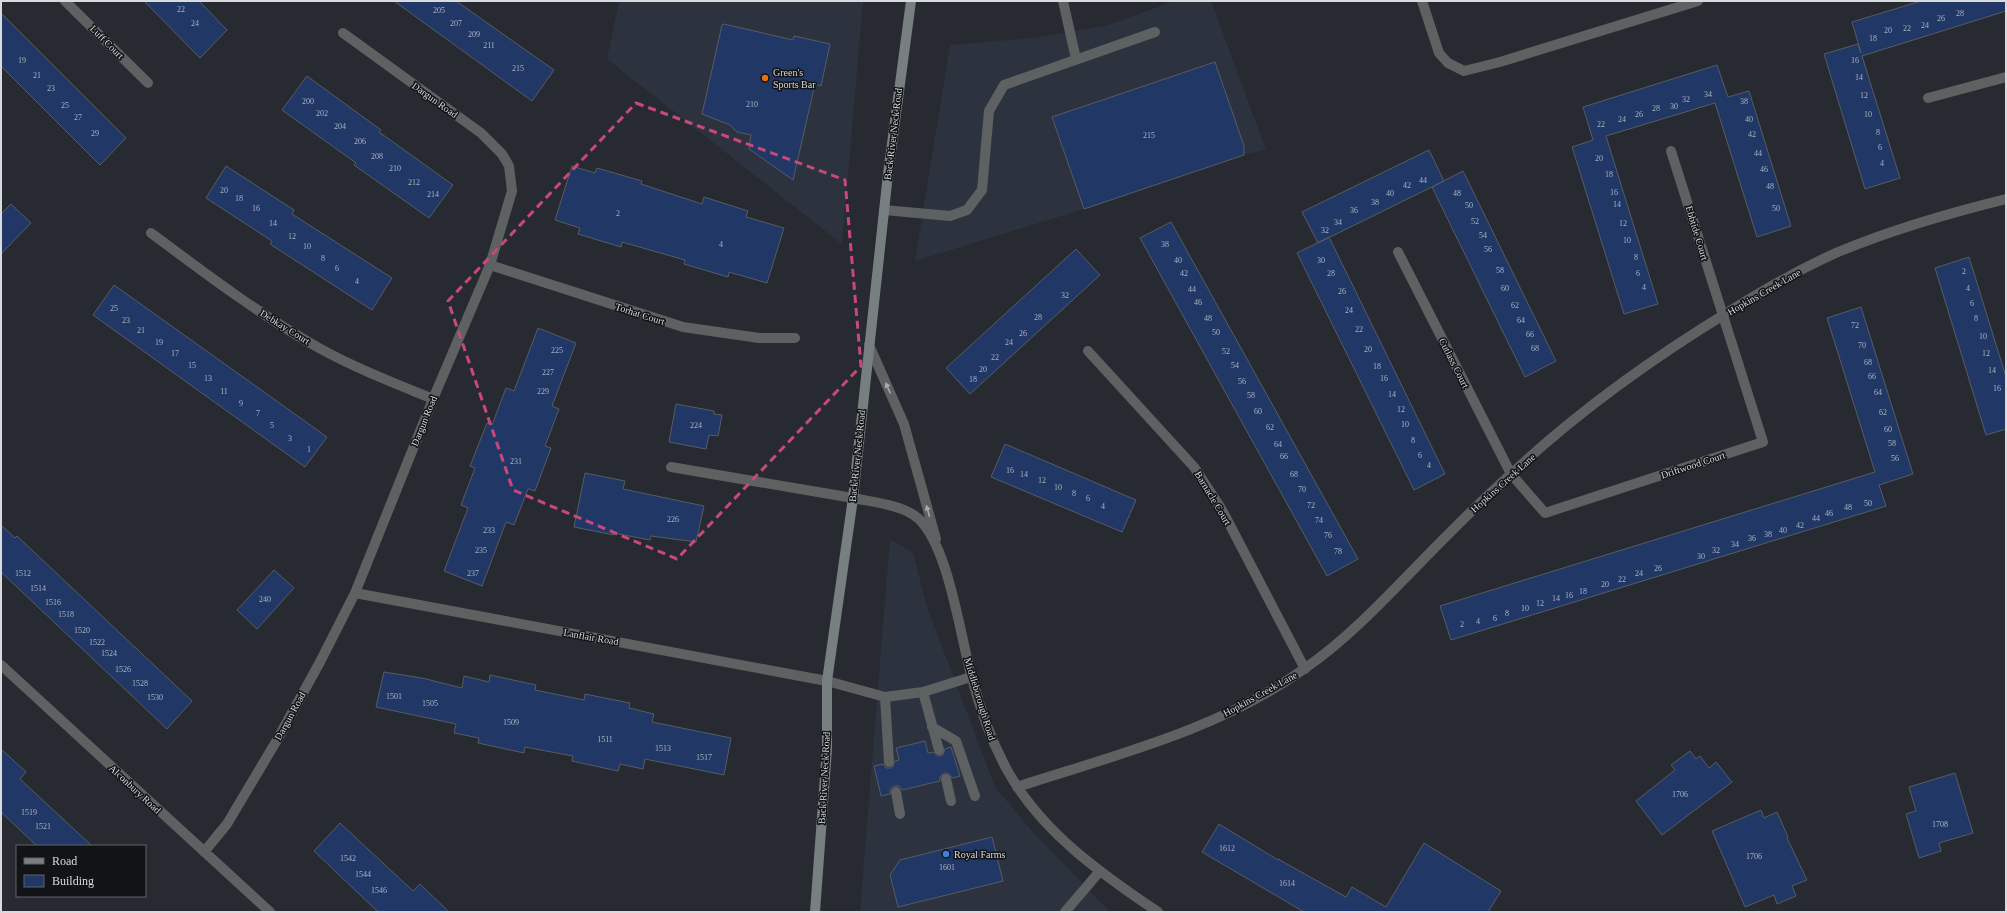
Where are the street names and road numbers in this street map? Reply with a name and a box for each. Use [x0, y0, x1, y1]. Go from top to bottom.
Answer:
street label: Luff Court [88, 23, 126, 61]
street label: Dargun Road [410, 80, 460, 120]
street label: Back River Neck Road [882, 87, 904, 181]
street label: Ebbtide Court [1683, 204, 1711, 262]
street label: Hopkins Creek Lane [1725, 266, 1803, 317]
street label: Torhat Court [614, 301, 666, 327]
street label: Debkay Court [258, 307, 312, 347]
street label: Cutlass Court [1437, 336, 1471, 390]
street label: Dargun Road [409, 394, 439, 448]
street label: Back River Neck Road [847, 409, 867, 503]
street label: Driftwood Court [1659, 449, 1727, 481]
street label: Hopkins Creek Lane [1469, 451, 1538, 515]
street label: Barnacle Court [1193, 469, 1233, 527]
street label: Lanflair Road [563, 627, 619, 647]
street label: Middleborough Road [962, 656, 998, 742]
street label: Hopkins Creek Lane [1221, 669, 1299, 719]
street label: Dargun Road [272, 690, 308, 742]
street label: Back River Neck Road [816, 732, 832, 824]
street label: Alconbury Road [107, 762, 163, 816]

